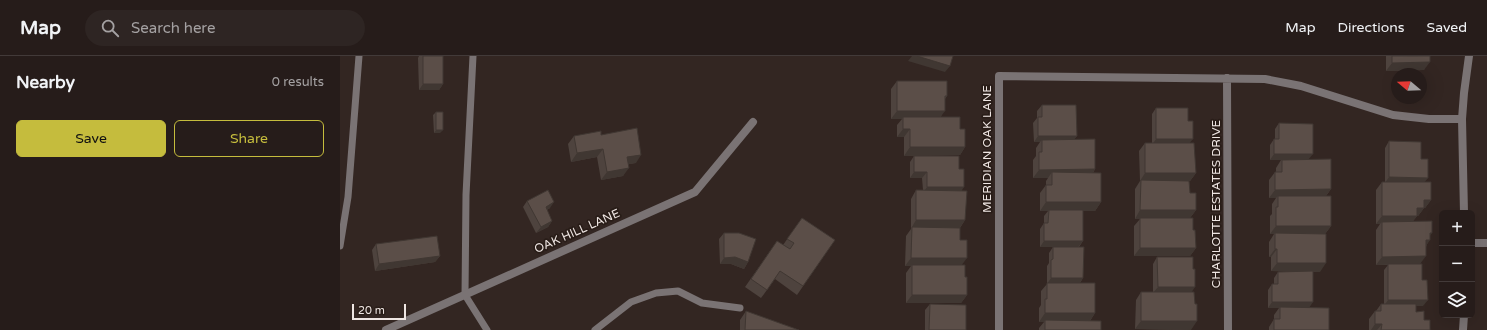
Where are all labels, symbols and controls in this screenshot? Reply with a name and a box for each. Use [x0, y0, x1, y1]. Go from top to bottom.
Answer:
search box [85, 10, 365, 46]
text: Map [20, 17, 61, 39]
icon: search [99, 17, 121, 39]
text: Search here [131, 19, 215, 37]
text: Map [1285, 19, 1316, 36]
text: Directions [1338, 19, 1405, 36]
text: Saved [1427, 19, 1467, 36]
north arrow [1391, 68, 1427, 104]
text: Nearby [16, 72, 75, 93]
text: 0 results [272, 74, 324, 90]
street label: MERIDIAN OAK LANE [980, 85, 994, 213]
street label: CHARLOTTE ESTATES DRIVE [1209, 119, 1223, 288]
button: Save [16, 120, 166, 157]
button: Share [174, 120, 324, 157]
street label: OAK HILL LANE [532, 206, 622, 256]
map controls [1439, 210, 1475, 318]
button: + [1439, 210, 1475, 246]
button: − [1439, 246, 1475, 282]
button: layers [1439, 282, 1475, 318]
scale bar [352, 302, 406, 321]
text: 20 m [358, 304, 385, 317]

